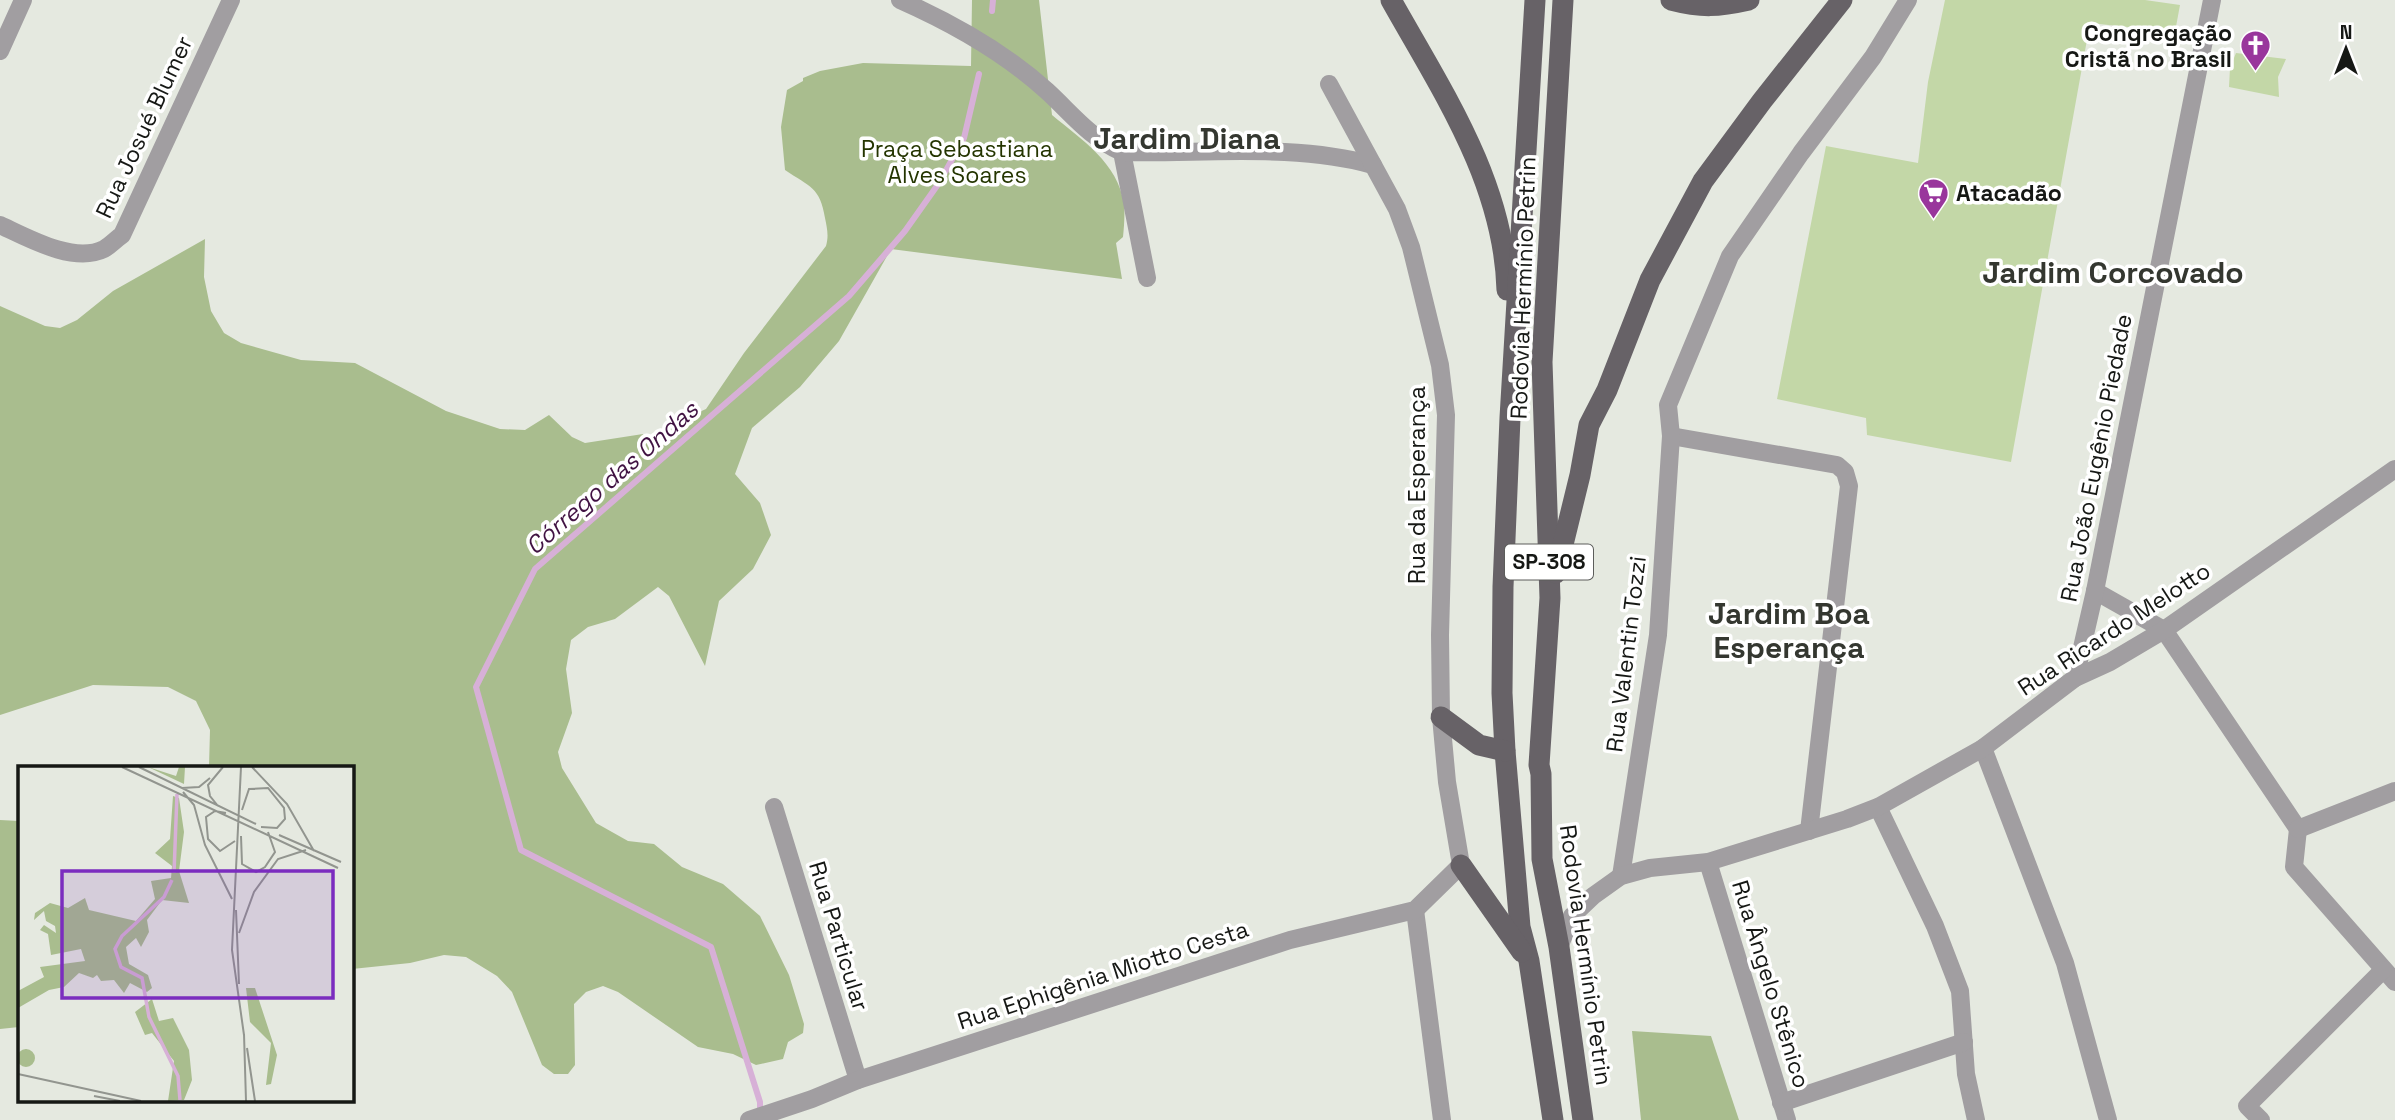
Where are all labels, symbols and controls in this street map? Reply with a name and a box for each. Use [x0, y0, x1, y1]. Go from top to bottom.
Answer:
north arrow [2311, 14, 2381, 84]
place label: Congregação Cristã no Brasil [2065, 18, 2232, 74]
text: N [2340, 20, 2352, 45]
church icon: Congregação Cristã no Brasil [2238, 29, 2272, 73]
street label: Rua Josué Blumer [89, 31, 199, 223]
district label: Jardim Diana [1093, 119, 1281, 158]
park label: Praça Sebastiana Alves Soares [861, 134, 1053, 190]
street label: Rodovia Hermínio Petrin [1503, 156, 1543, 420]
supermarket icon: Atacadão [1916, 176, 1950, 220]
place label: Atacadão [1956, 178, 2062, 208]
district label: Jardim Corcovado [1982, 253, 2244, 292]
street label: Rua João Eugênio Piedade [2053, 312, 2139, 604]
street label: Rua da Esperança [1402, 386, 1432, 584]
water label: Córrego das Ondas [519, 393, 706, 561]
road number: SP-308 [1505, 544, 1593, 580]
street label: Rua Valentin Tozzi [1599, 554, 1653, 754]
street label: Rua Ricardo Melotto [2012, 556, 2216, 702]
district label: Jardim Boa Esperança [1708, 594, 1870, 667]
inset map [18, 766, 354, 1102]
street label: Rodovia Hermínio Petrin [1553, 823, 1619, 1087]
street label: Rua Particular [802, 858, 876, 1014]
street label: Rua Ângelo Stênico [1725, 876, 1817, 1092]
street label: Rua Ephigênia Miotto Cesta [954, 914, 1252, 1036]

